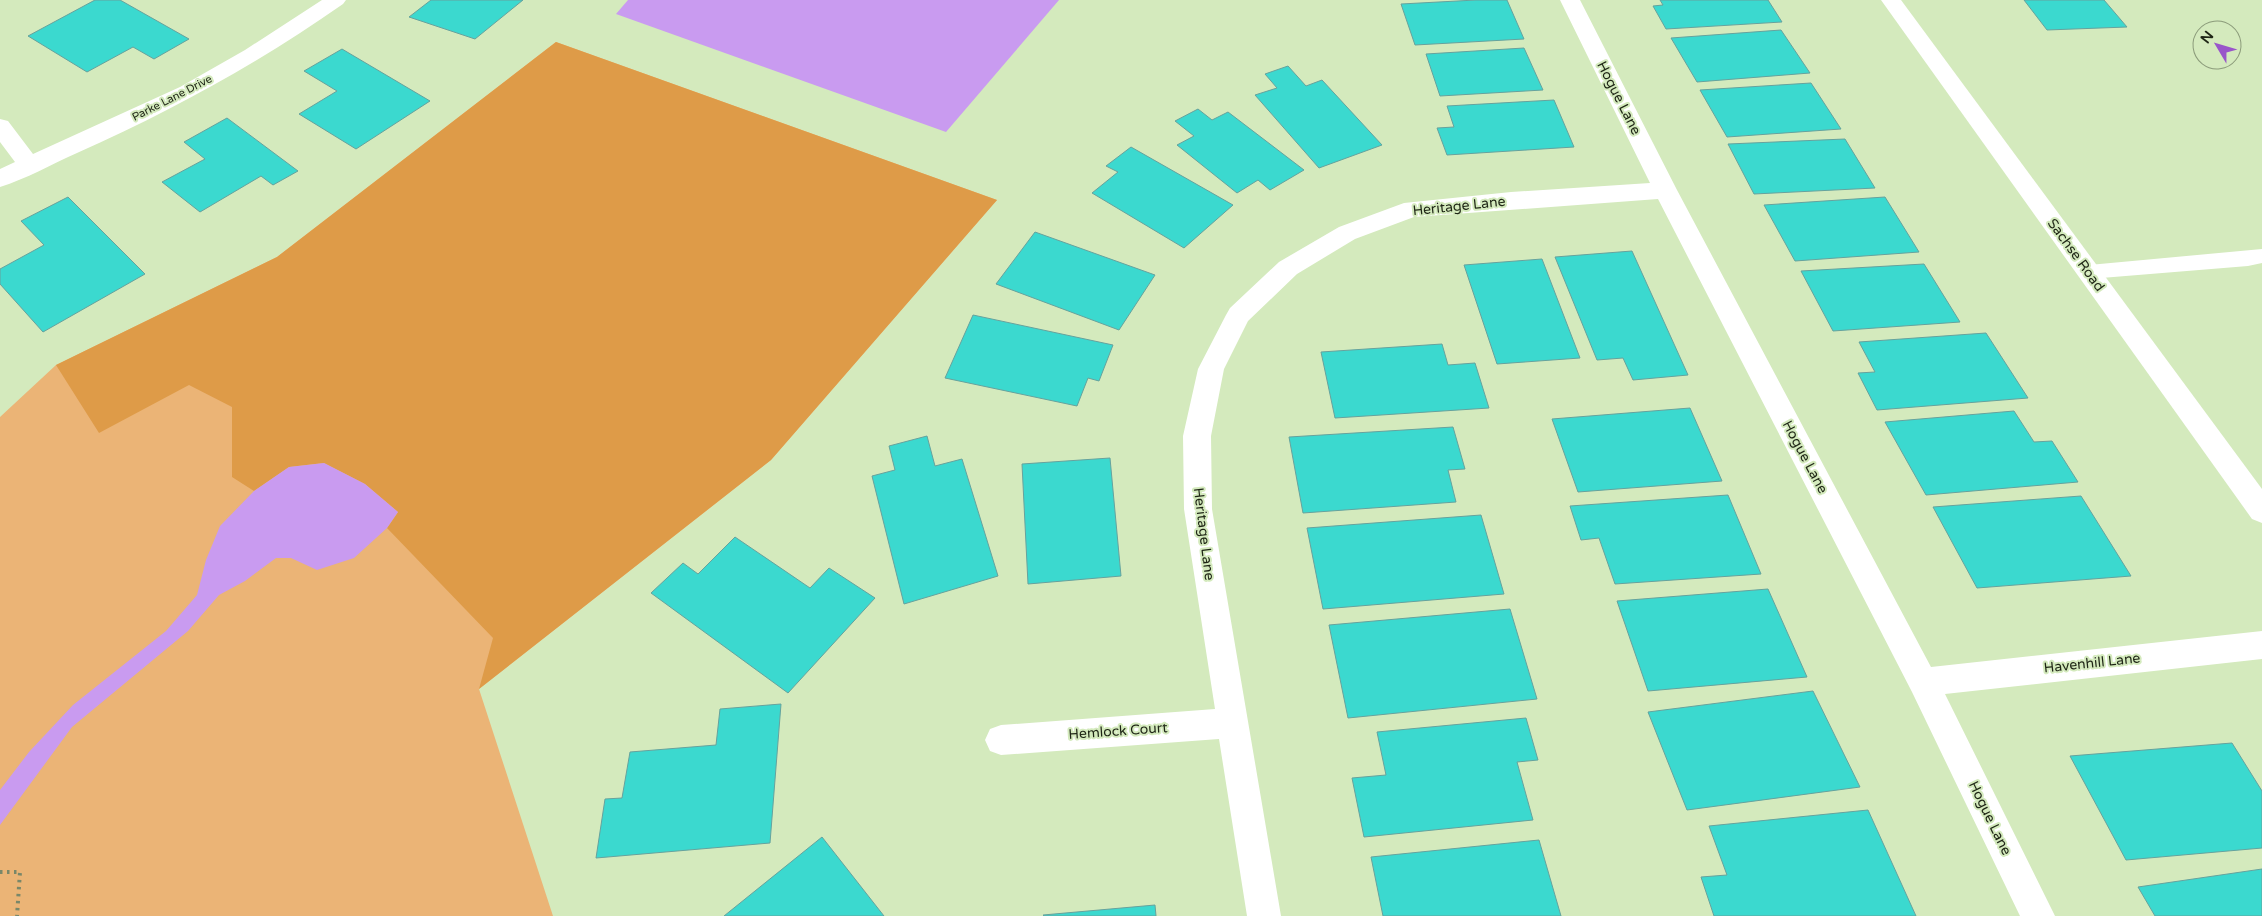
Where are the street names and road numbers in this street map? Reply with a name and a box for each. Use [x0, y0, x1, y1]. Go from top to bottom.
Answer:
street label: Hogue Lane [1593, 58, 1645, 138]
street label: Parke Lane Drive [130, 72, 214, 124]
street label: Heritage Lane [1412, 193, 1506, 219]
street label: Sachse Road [2044, 215, 2108, 295]
street label: Hogue Lane [1779, 418, 1831, 496]
street label: Heritage Lane [1190, 487, 1218, 581]
street label: Havenhill Lane [2043, 649, 2141, 677]
street label: Hemlock Court [1068, 719, 1169, 743]
street label: Hogue Lane [1965, 778, 2015, 858]

